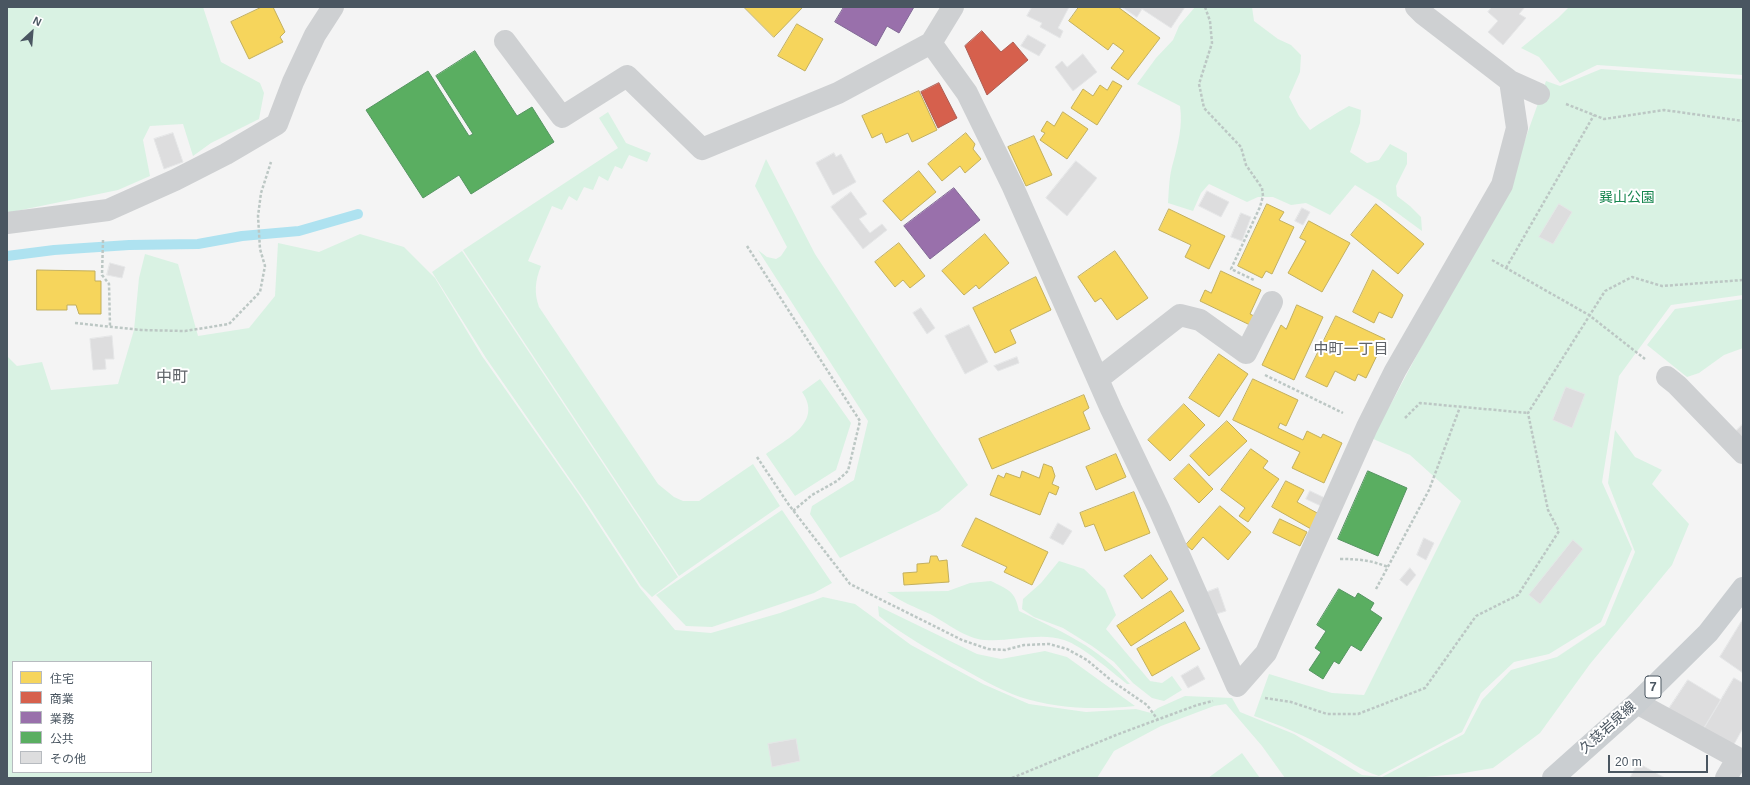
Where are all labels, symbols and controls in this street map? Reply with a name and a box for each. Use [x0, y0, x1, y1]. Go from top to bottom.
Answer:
north arrow [12, 12, 52, 52]
text: N [31, 14, 43, 28]
park label: 巽山公園 [1599, 190, 1655, 206]
district label: 中町一丁目 [1314, 341, 1388, 359]
district label: 中町 [156, 368, 188, 388]
legend [12, 661, 152, 773]
text: 住宅 [50, 672, 74, 686]
road number: 7 [1645, 676, 1661, 698]
text: 商業 [50, 692, 74, 706]
street label: 久慈岩泉線 [1576, 698, 1640, 758]
text: 業務 [50, 712, 74, 726]
text: 公共 [50, 732, 74, 746]
scale bar [1610, 747, 1710, 773]
text: その他 [50, 752, 86, 766]
text: 20 m [1615, 755, 1642, 769]

